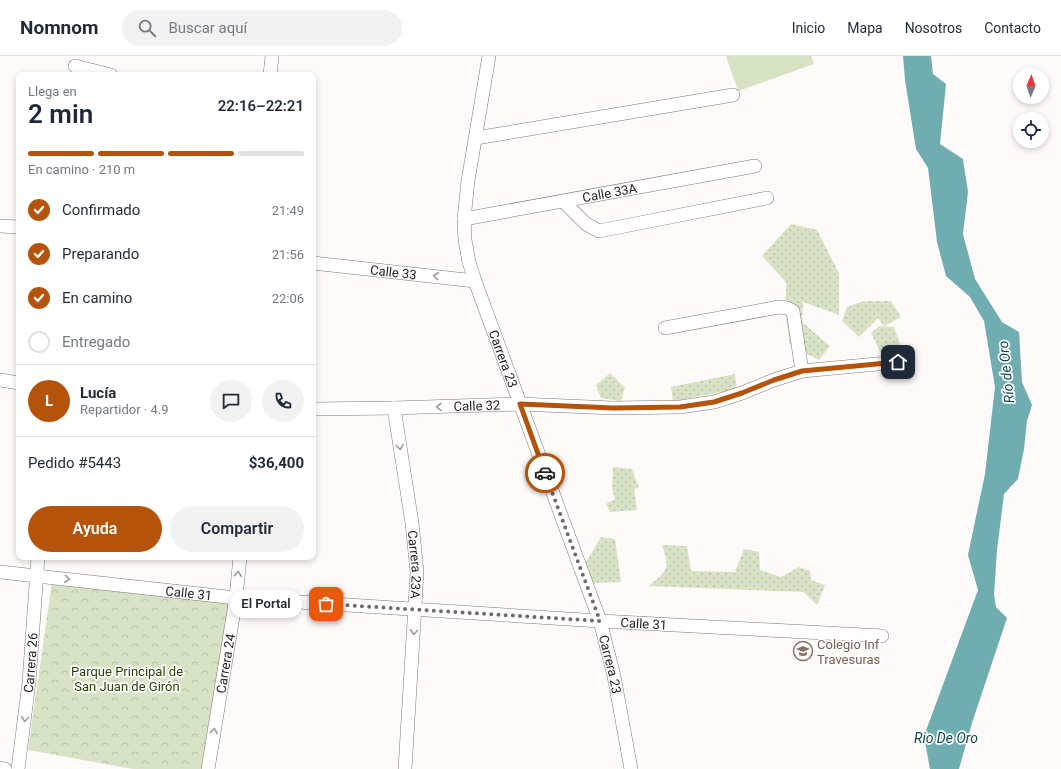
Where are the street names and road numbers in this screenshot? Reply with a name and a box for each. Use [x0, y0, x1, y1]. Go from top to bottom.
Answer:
street label: Calle 33A [581, 180, 639, 205]
street label: Calle 33 [369, 262, 418, 282]
street label: Carrera 23 [486, 328, 521, 390]
street label: Calle 32 [453, 397, 501, 414]
street label: Carrera 23A [405, 529, 424, 600]
street label: Calle 31 [165, 583, 213, 603]
street label: Calle 31 [620, 615, 667, 632]
street label: Carrera 26 [20, 632, 40, 694]
street label: Carrera 24 [213, 632, 238, 694]
street label: Carrera 23 [596, 633, 625, 695]

